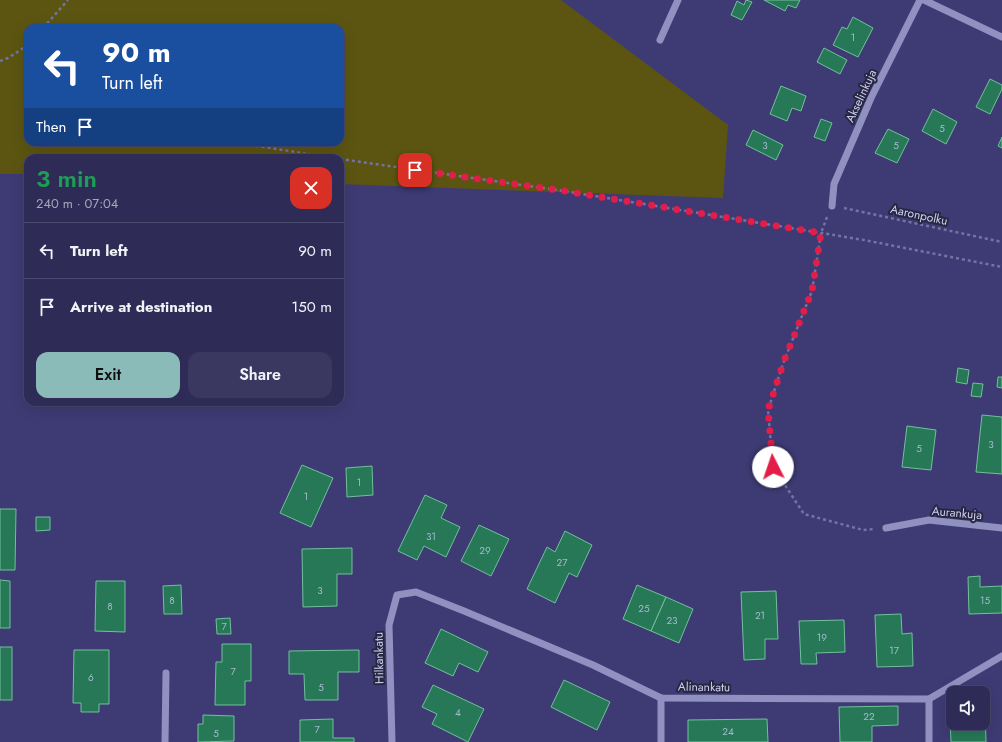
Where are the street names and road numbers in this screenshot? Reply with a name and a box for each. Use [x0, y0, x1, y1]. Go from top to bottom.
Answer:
street label: Akselinkuja [841, 66, 881, 125]
street label: Aaronpolku [889, 200, 949, 230]
street label: Aurankuja [931, 502, 983, 524]
street label: Hilkankatu [370, 632, 388, 684]
street label: Alinankatu [678, 678, 730, 696]

